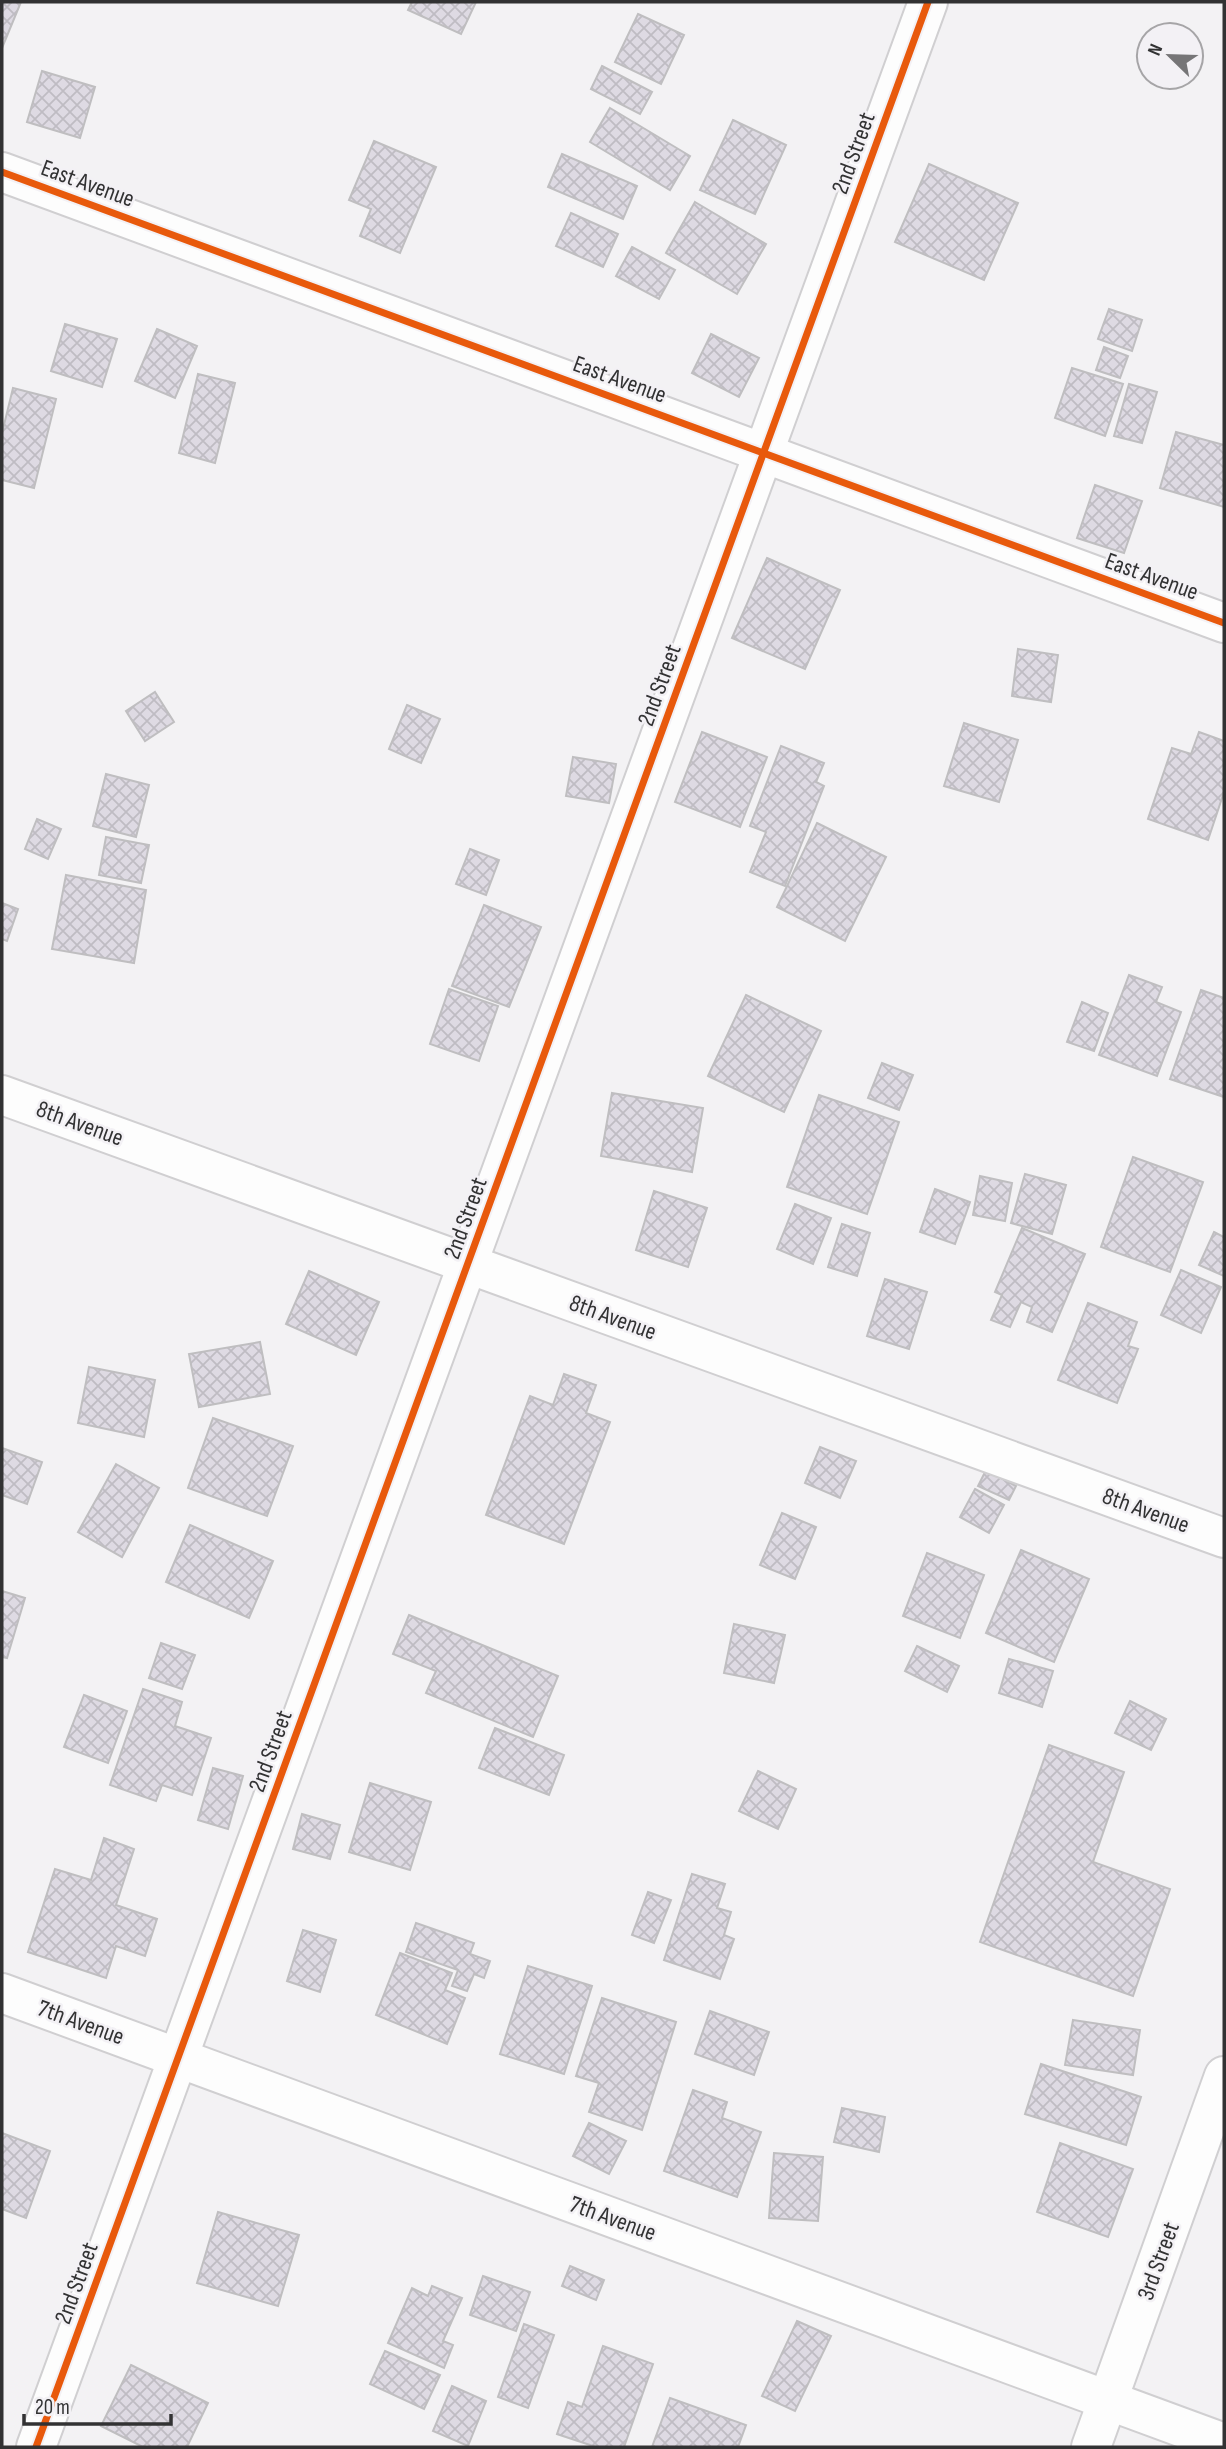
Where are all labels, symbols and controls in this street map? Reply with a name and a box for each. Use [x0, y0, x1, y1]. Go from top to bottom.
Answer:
north arrow [1135, 21, 1205, 91]
text: N [1143, 41, 1168, 59]
street label: 2nd Street [825, 108, 882, 198]
street label: East Avenue [37, 153, 138, 214]
street label: East Avenue [569, 349, 670, 410]
street label: East Avenue [1101, 546, 1202, 607]
street label: 2nd Street [631, 640, 688, 730]
street label: 8th Avenue [32, 1094, 127, 1153]
street label: 2nd Street [437, 1173, 494, 1263]
street label: 8th Avenue [565, 1288, 660, 1347]
street label: 8th Avenue [1098, 1481, 1193, 1540]
street label: 2nd Street [242, 1706, 299, 1796]
street label: 7th Avenue [34, 1993, 128, 2051]
street label: 7th Avenue [566, 2189, 660, 2247]
street label: 3rd Street [1131, 2218, 1186, 2304]
street label: 2nd Street [48, 2238, 105, 2328]
scale bar [24, 2382, 172, 2426]
text: 20 m [35, 2395, 70, 2420]

